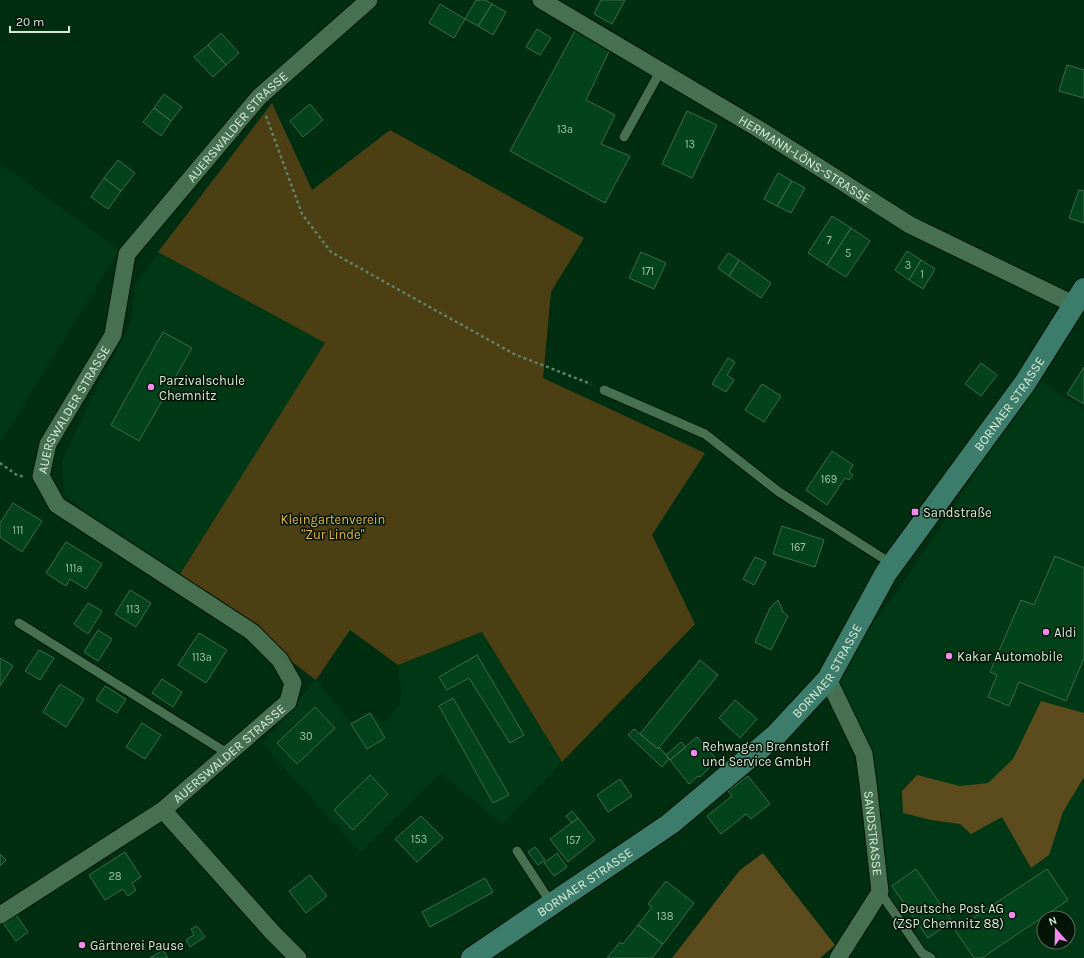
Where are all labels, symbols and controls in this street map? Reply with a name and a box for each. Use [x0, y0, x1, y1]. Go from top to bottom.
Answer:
scale bar [10, 8, 69, 34]
text: 20 m [16, 15, 44, 29]
street label: AUERSWALDER STRASSE [184, 68, 291, 185]
street label: HERMANN-LÖNS-STRASSE [736, 112, 874, 206]
house number: 13a [557, 123, 573, 136]
house number: 13 [685, 138, 695, 151]
house number: 7 [826, 234, 832, 247]
house number: 5 [845, 247, 851, 260]
house number: 3 [905, 259, 911, 272]
house number: 171 [642, 265, 654, 278]
house number: 1 [920, 268, 924, 281]
street label: AUERSWALDER STRASSE [35, 343, 113, 475]
street label: BORNAER STRASSE [971, 354, 1048, 454]
place label: Parzivalschule Chemnitz [159, 373, 245, 403]
marker: Parzivalschule Chemnitz [146, 382, 156, 392]
house number: 169 [821, 473, 837, 486]
place label: Sandstraße [923, 505, 992, 520]
marker: Sandstraße [910, 507, 920, 517]
park label: Kleingartenverein "Zur Linde" [281, 512, 385, 542]
house number: 111 [13, 524, 23, 537]
house number: 167 [790, 541, 806, 554]
house number: 111a [66, 562, 82, 575]
house number: 113 [126, 603, 140, 616]
street label: BORNAER STRASSE [789, 621, 865, 721]
place label: Aldi [1054, 625, 1077, 640]
marker: Aldi [1041, 627, 1051, 637]
place label: Kakar Automobile [957, 649, 1063, 664]
house number: 113a [192, 651, 212, 664]
marker: Kakar Automobile [944, 651, 954, 661]
street label: AUERSWALDER STRASSE [170, 701, 289, 806]
house number: 30 [299, 730, 313, 743]
place label: Rehwagen Brennstoff und Service GmbH [702, 739, 829, 769]
marker: Rehwagen Brennstoff und Service GmbH [689, 748, 699, 758]
street label: SANDSTRASSE [861, 790, 885, 877]
house number: 153 [411, 833, 427, 846]
house number: 157 [565, 834, 581, 847]
street label: BORNAER STRASSE [534, 845, 636, 920]
house number: 28 [108, 870, 122, 883]
place label: Deutsche Post AG (ZSP Chemnitz 88) [892, 901, 1004, 931]
house number: 138 [657, 910, 674, 923]
marker: Deutsche Post AG (ZSP Chemnitz 88) [1007, 910, 1017, 920]
north arrow [1036, 910, 1076, 950]
text: N [1047, 914, 1059, 929]
place label: Gärtnerei Pause [90, 938, 184, 953]
marker: Gärtnerei Pause [77, 940, 87, 950]

